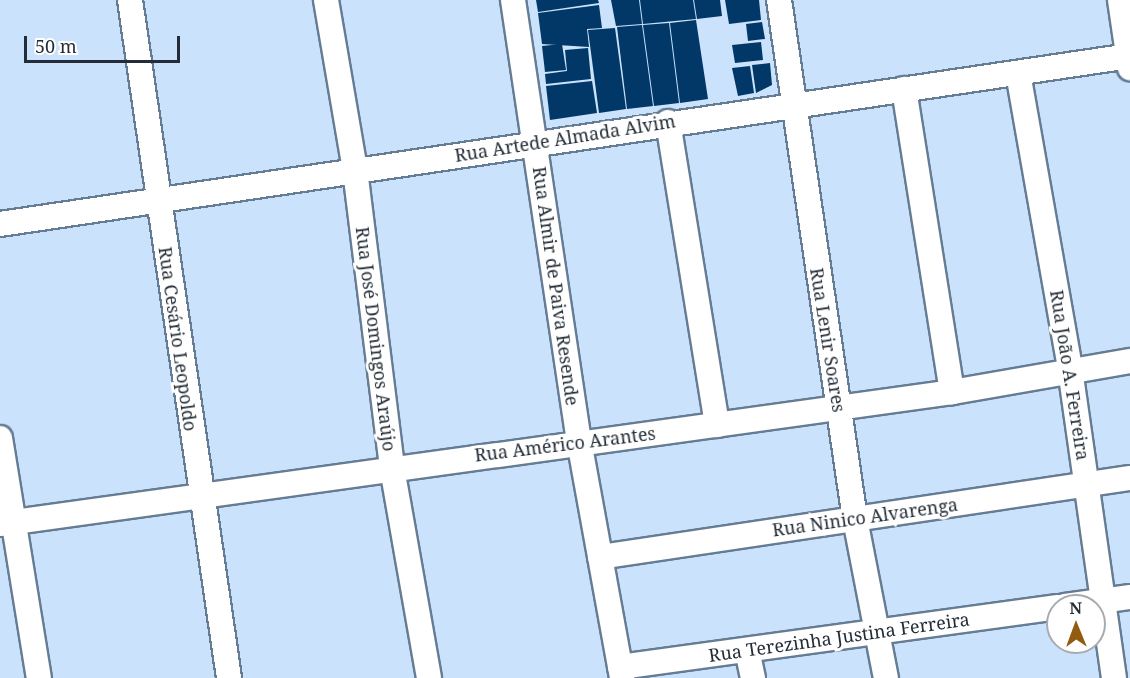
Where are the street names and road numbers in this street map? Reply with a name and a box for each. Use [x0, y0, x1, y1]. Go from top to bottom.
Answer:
street label: Rua Artede Almada Alvim [453, 110, 677, 166]
street label: Rua Almir de Paiva Resende [529, 165, 583, 407]
street label: Rua José Domingos Araújo [351, 225, 401, 453]
street label: Rua Cesário Leopoldo [154, 245, 202, 433]
street label: Rua Lenir Soares [806, 266, 850, 414]
street label: Rua João A. Ferreira [1046, 288, 1094, 462]
street label: Rua Américo Arantes [473, 422, 657, 466]
street label: Rua Ninico Alvarenga [771, 493, 959, 541]
street label: Rua Terezinha Justina Ferreira [707, 608, 971, 666]

